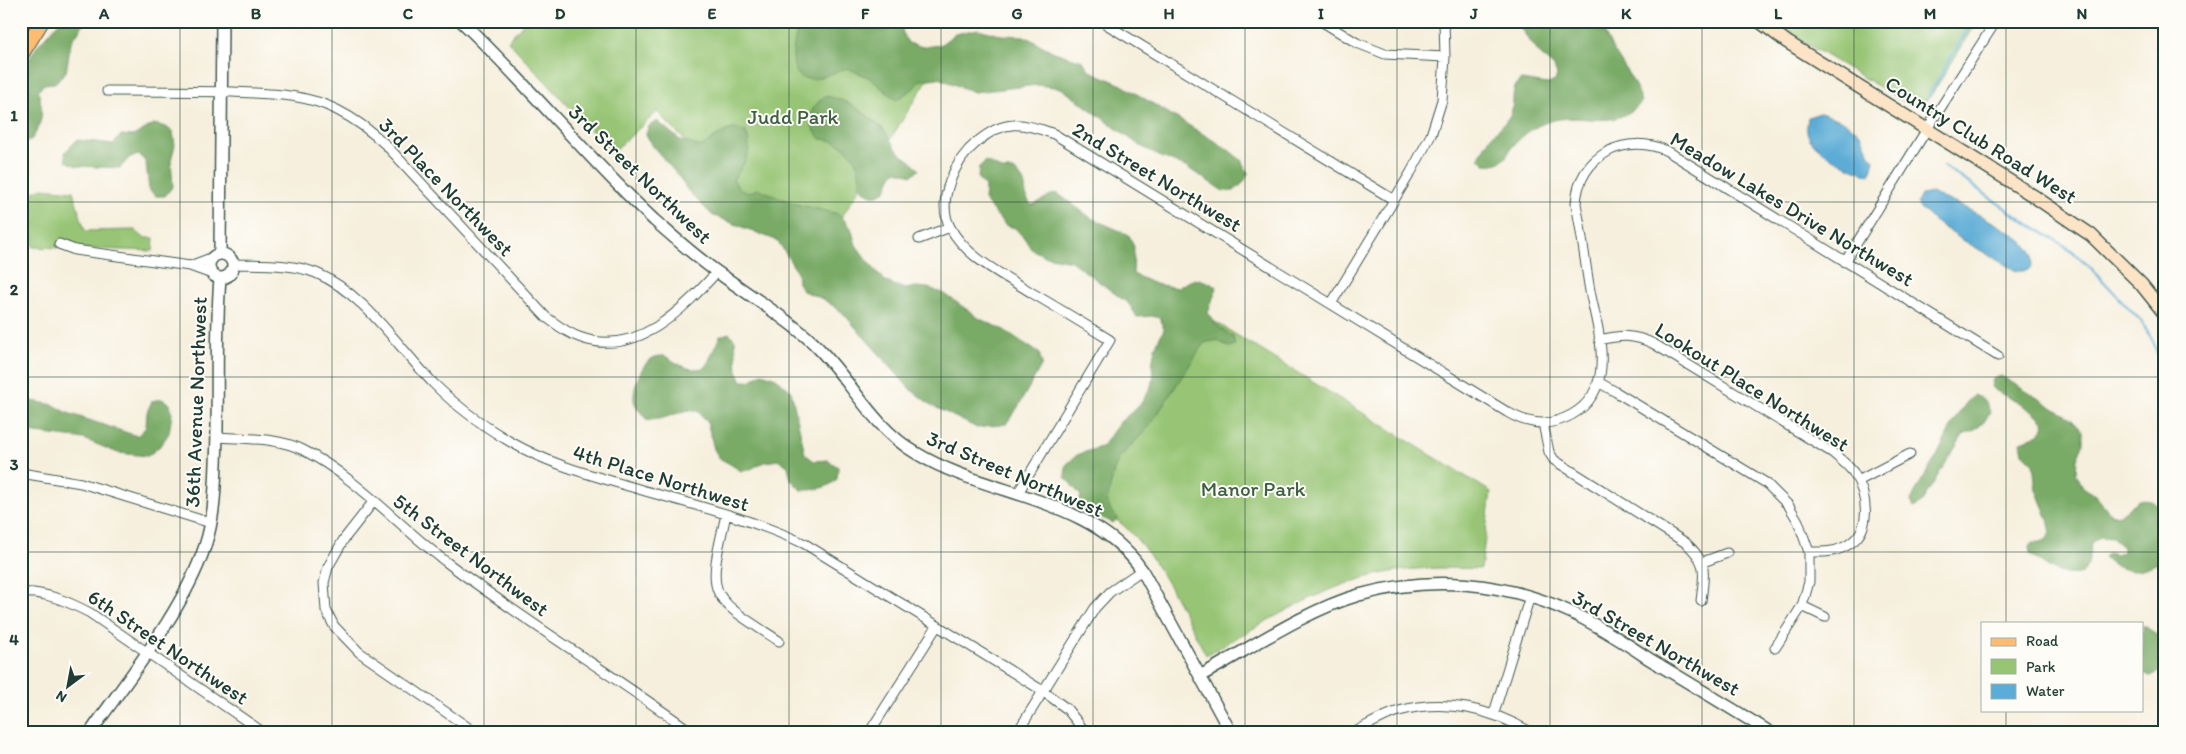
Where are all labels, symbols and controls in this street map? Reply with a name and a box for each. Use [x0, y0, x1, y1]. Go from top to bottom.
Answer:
text: A [98, 4, 110, 23]
text: B [251, 4, 262, 23]
text: C [403, 4, 414, 23]
text: D [555, 4, 566, 23]
text: E [708, 4, 717, 23]
text: F [861, 4, 870, 23]
text: G [1011, 4, 1023, 23]
text: H [1163, 4, 1175, 23]
text: I [1318, 4, 1324, 23]
text: J [1469, 4, 1478, 23]
text: K [1621, 4, 1632, 23]
text: L [1774, 4, 1783, 23]
text: M [1924, 4, 1936, 23]
text: N [2077, 4, 2087, 23]
street label: Country Club Road West [1881, 70, 2082, 209]
street label: 3rd Street Northwest [563, 99, 717, 249]
park label: Judd Park [748, 104, 839, 129]
text: 1 [10, 106, 18, 125]
street label: 3rd Place Northwest [374, 112, 519, 261]
street label: 2nd Street Northwest [1068, 116, 1246, 237]
street label: Meadow Lakes Drive Northwest [1666, 126, 1919, 291]
text: 2 [10, 280, 19, 299]
street label: 36th Avenue Northwest [179, 296, 212, 508]
street label: Lookout Place Northwest [1651, 317, 1854, 457]
street label: 3rd Street Northwest [923, 425, 1108, 522]
street label: 4th Place Northwest [570, 439, 752, 516]
text: 3 [10, 455, 19, 474]
park label: Manor Park [1201, 476, 1305, 501]
street label: 5th Street Northwest [389, 488, 554, 621]
street label: 6th Street Northwest [83, 584, 253, 710]
street label: 3rd Street Northwest [1568, 584, 1745, 701]
legend [1981, 622, 2144, 712]
text: 4 [9, 630, 19, 649]
text: Road [2026, 632, 2059, 650]
text: Park [2026, 658, 2056, 676]
north arrow [42, 662, 92, 712]
text: Water [2026, 682, 2065, 700]
text: N [53, 687, 70, 706]

